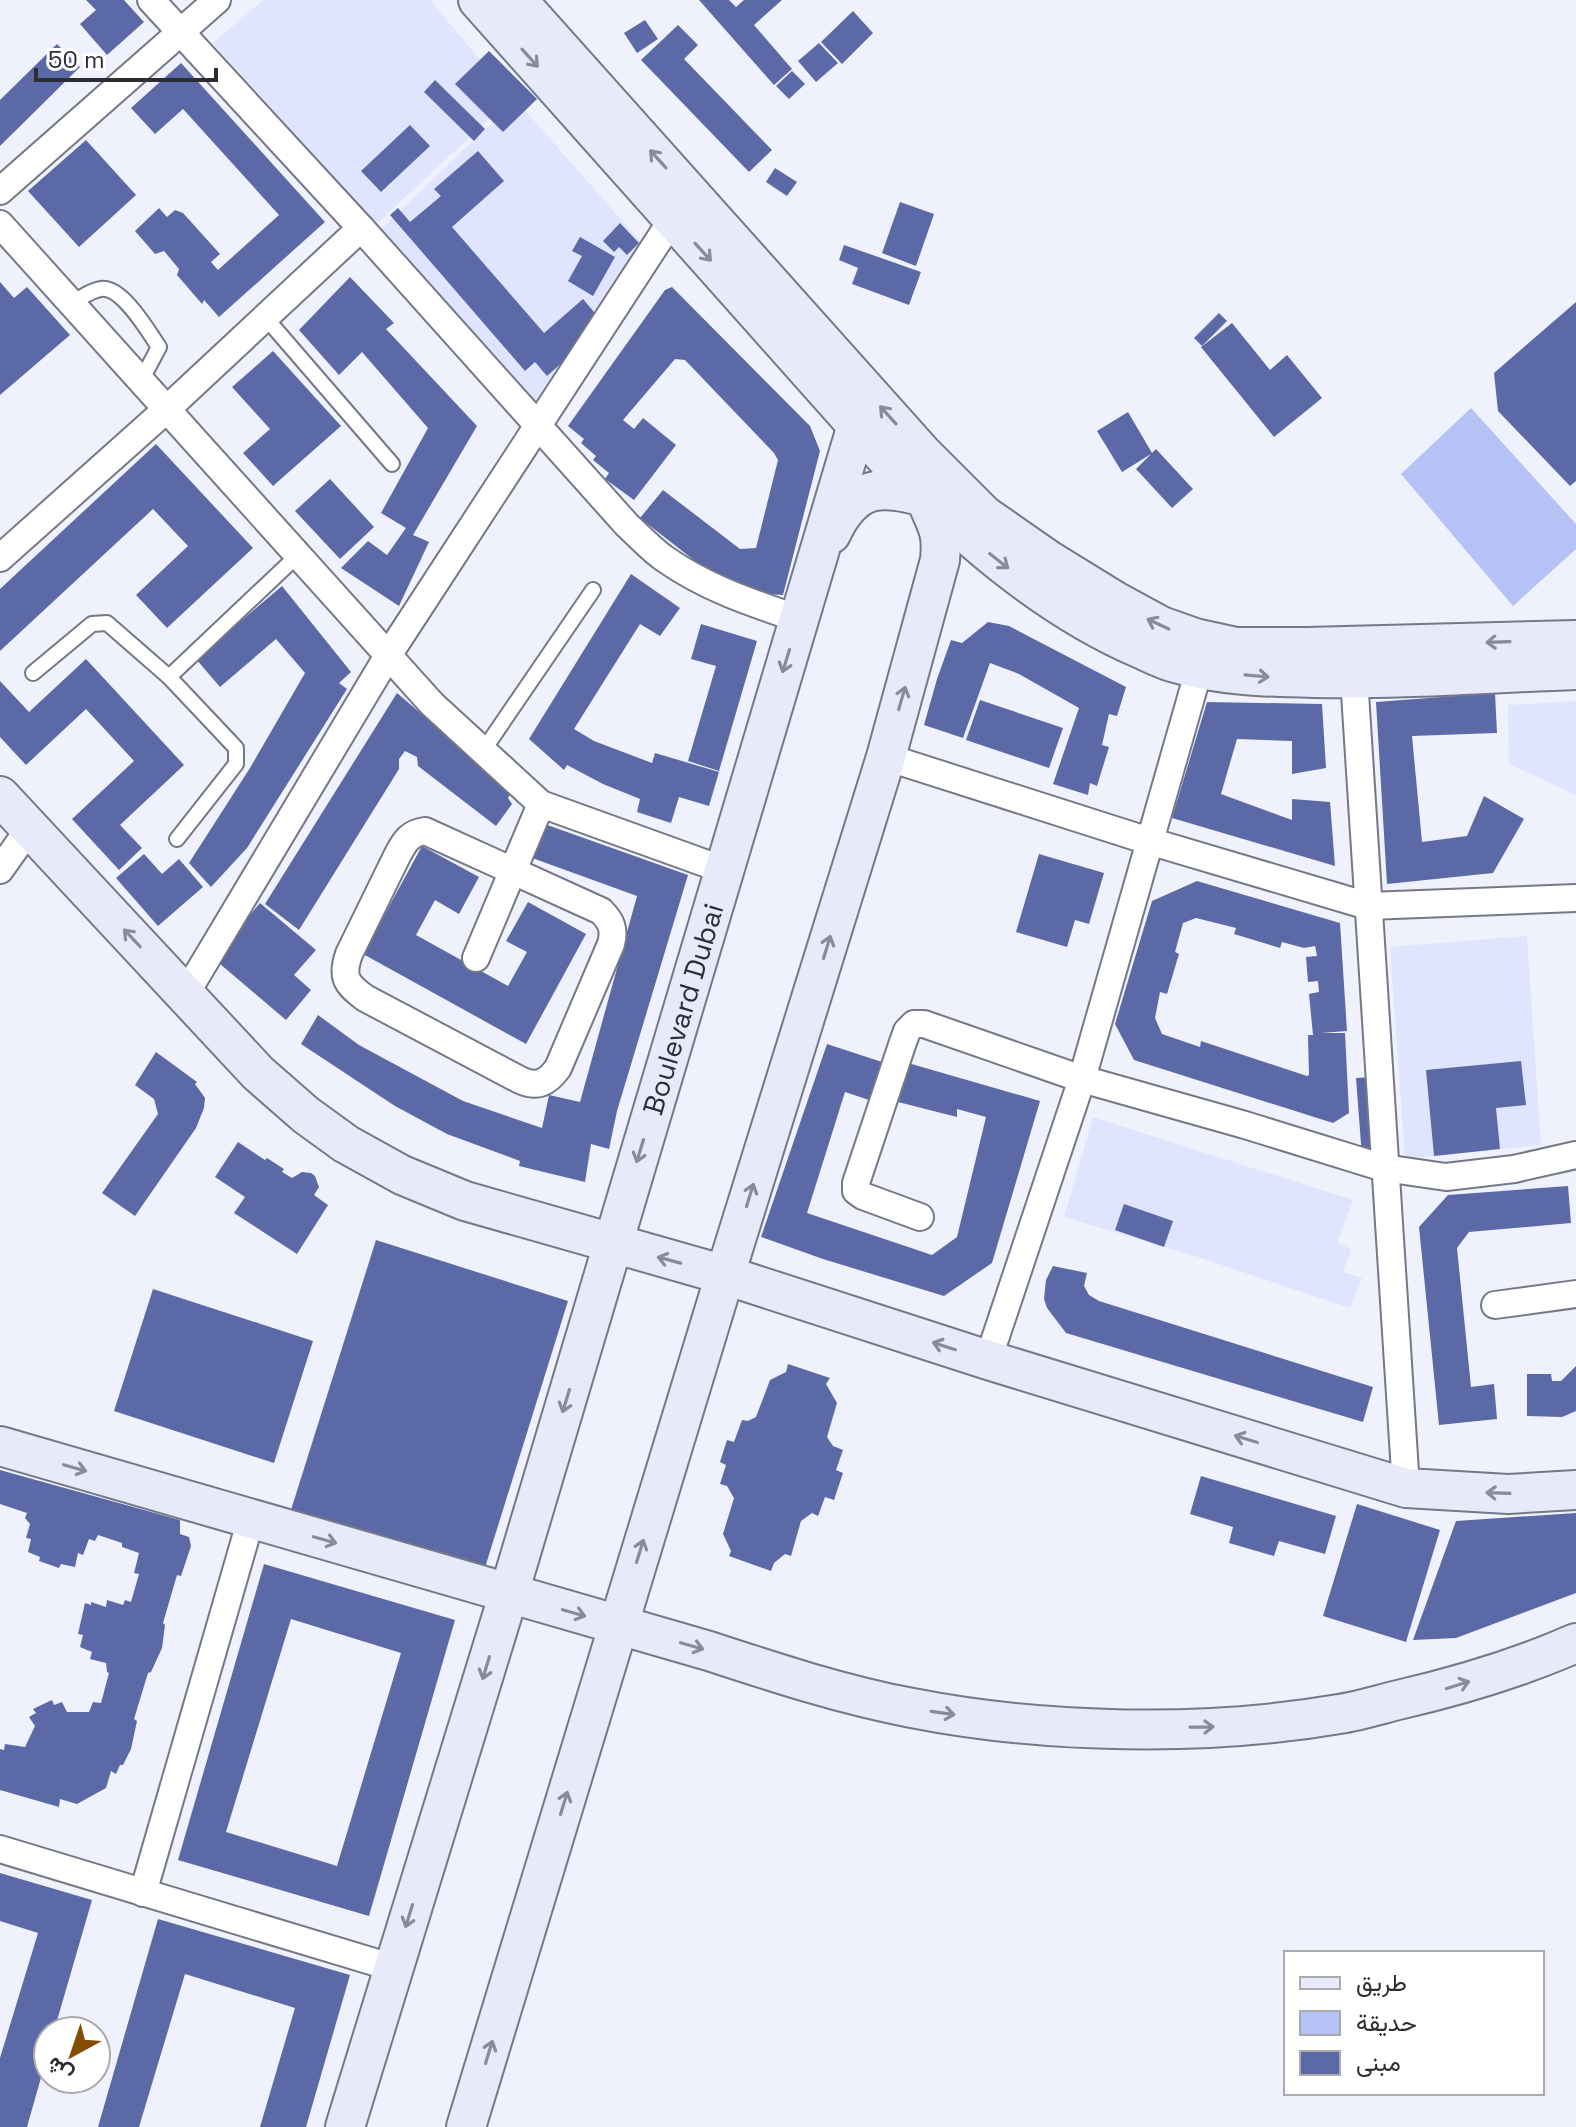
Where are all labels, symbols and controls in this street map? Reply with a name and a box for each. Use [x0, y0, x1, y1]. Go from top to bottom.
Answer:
scale bar [36, 32, 216, 82]
text: 50 m [48, 44, 105, 75]
one-way arrow [521, 48, 539, 68]
one-way arrow [650, 149, 668, 169]
one-way arrow [694, 242, 712, 262]
one-way arrow [879, 406, 897, 426]
one-way arrow [988, 552, 1009, 569]
one-way arrow [1146, 616, 1170, 631]
one-way arrow [1485, 634, 1512, 650]
one-way arrow [778, 647, 793, 673]
one-way arrow [1243, 669, 1270, 684]
one-way arrow [895, 686, 910, 712]
street label: Boulevard Dubai [635, 899, 731, 1119]
one-way arrow [122, 928, 141, 948]
one-way arrow [821, 935, 835, 960]
one-way arrow [632, 1138, 647, 1164]
one-way arrow [743, 1183, 758, 1208]
one-way arrow [656, 1252, 682, 1267]
one-way arrow [931, 1337, 956, 1352]
one-way arrow [558, 1387, 573, 1413]
one-way arrow [1233, 1431, 1259, 1446]
one-way arrow [61, 1461, 87, 1476]
one-way arrow [1485, 1486, 1512, 1501]
one-way arrow [311, 1533, 337, 1548]
one-way arrow [633, 1538, 648, 1564]
one-way arrow [561, 1606, 587, 1621]
one-way arrow [679, 1640, 705, 1655]
one-way arrow [478, 1655, 492, 1680]
one-way arrow [1445, 1677, 1470, 1691]
one-way arrow [930, 1706, 955, 1721]
one-way arrow [1188, 1720, 1215, 1735]
one-way arrow [557, 1791, 572, 1817]
one-way arrow [401, 1904, 416, 1929]
legend [1284, 1951, 1544, 2095]
text: طريق [1356, 1967, 1407, 1998]
text: حديقة [1356, 2007, 1417, 2038]
north arrow [32, 2015, 112, 2095]
one-way arrow [482, 2040, 497, 2066]
text: مبنى [1356, 2047, 1401, 2078]
text: ش [40, 2051, 78, 2090]

